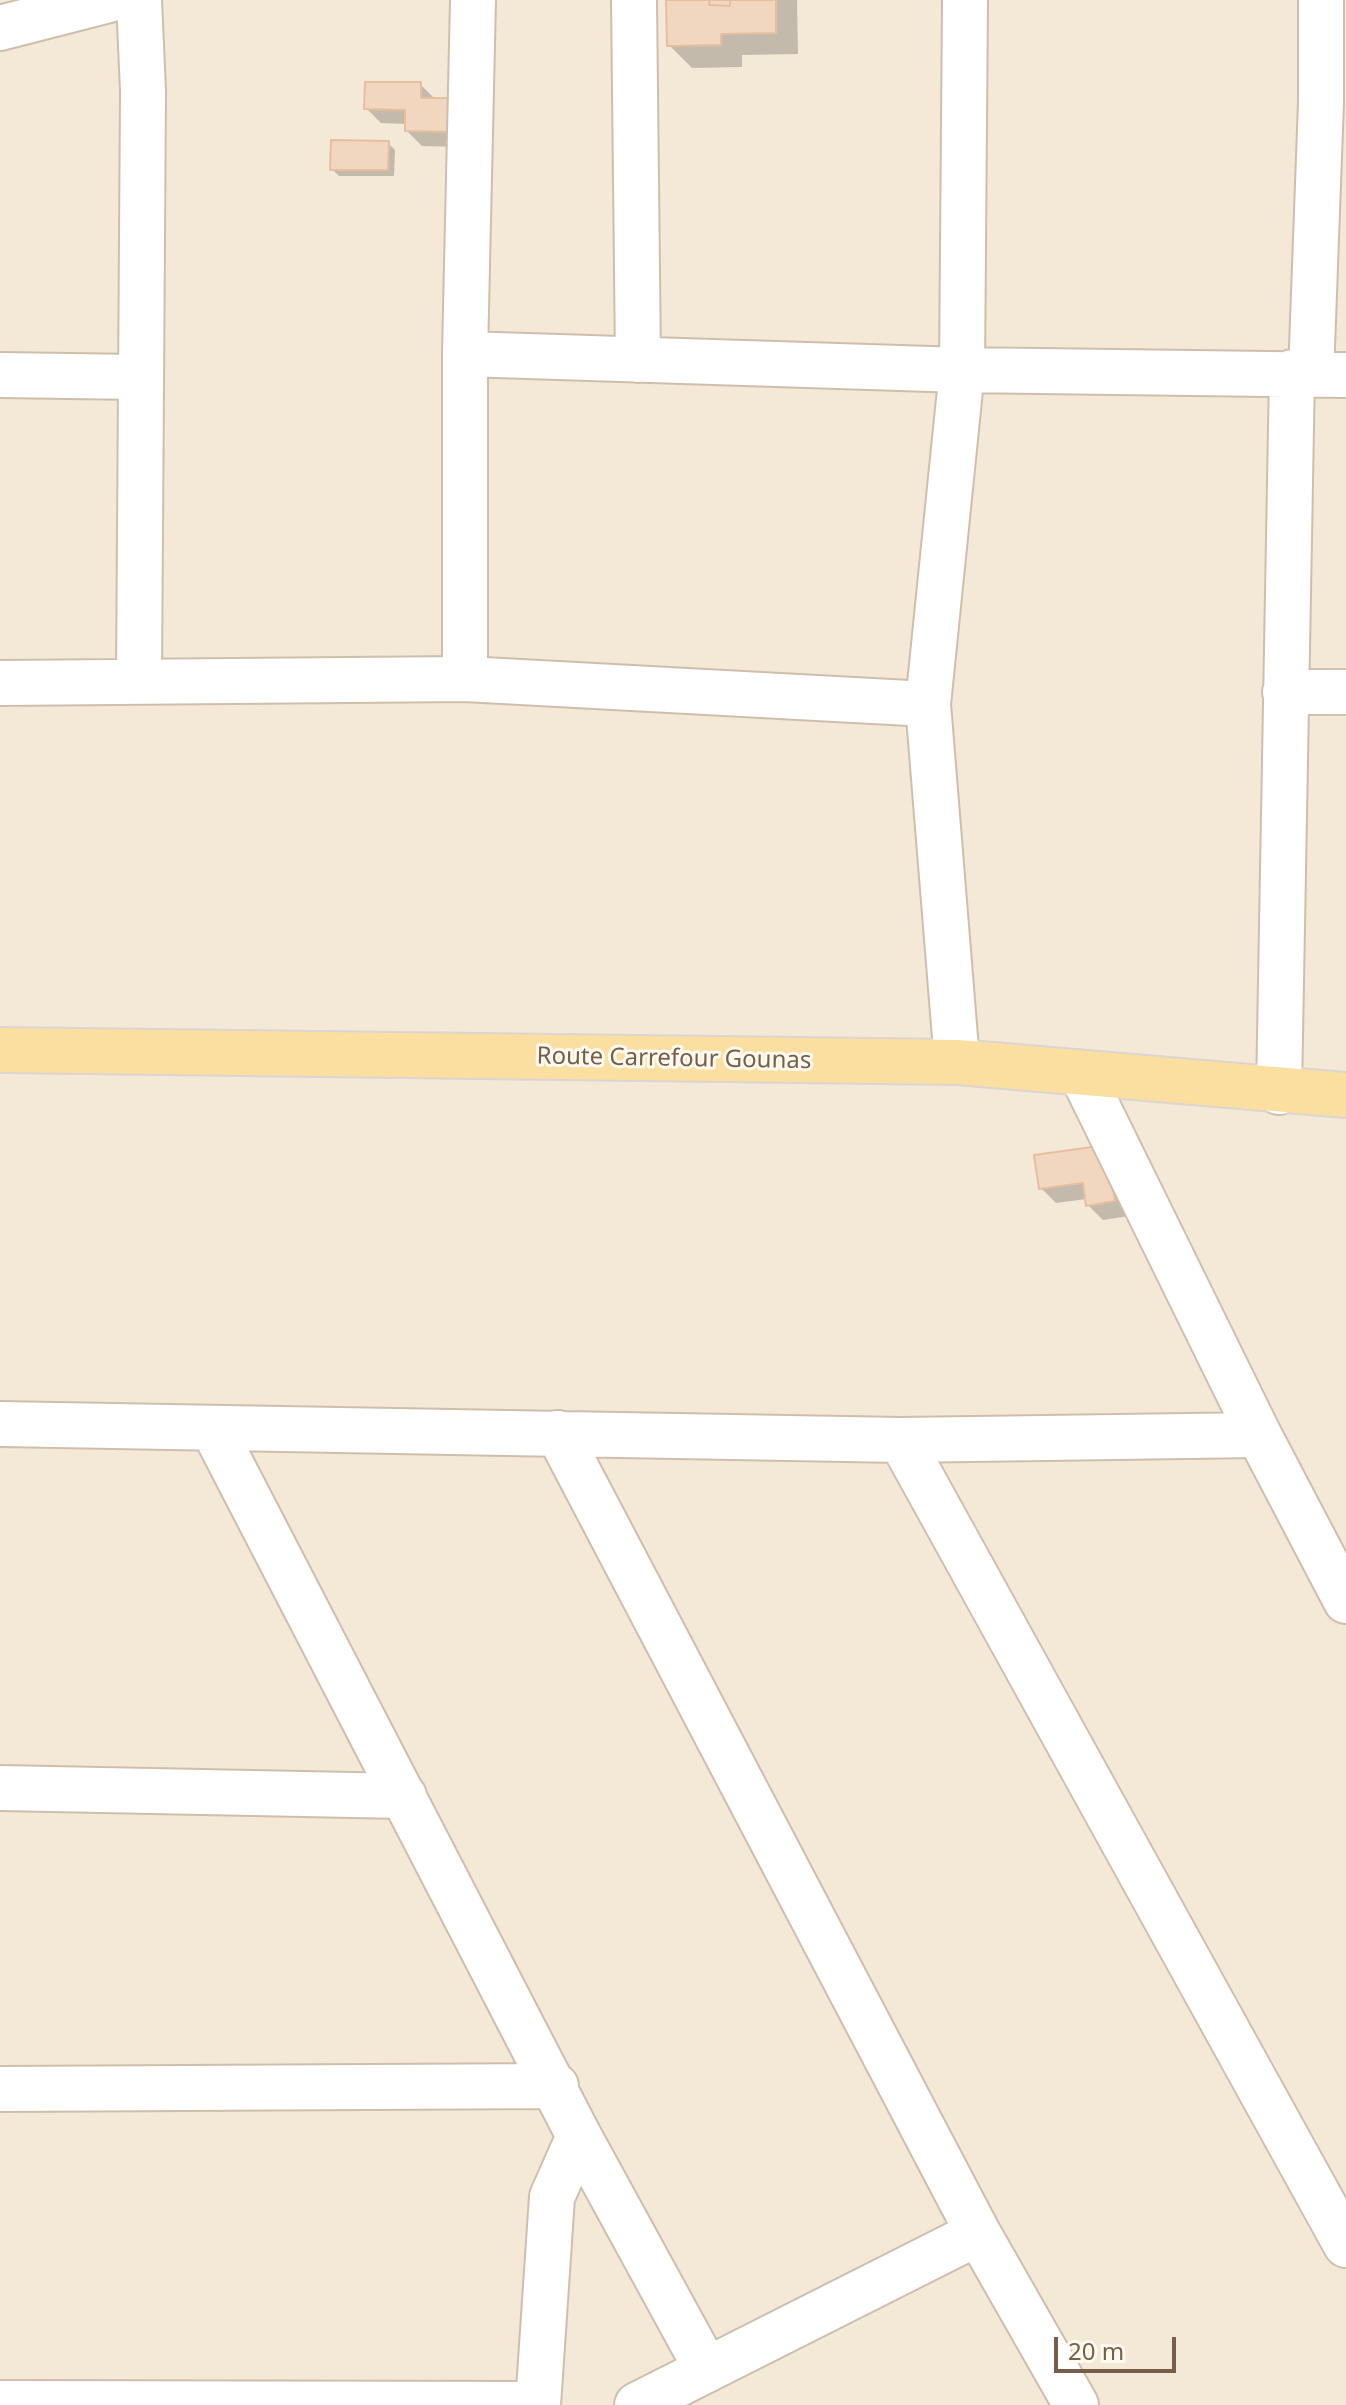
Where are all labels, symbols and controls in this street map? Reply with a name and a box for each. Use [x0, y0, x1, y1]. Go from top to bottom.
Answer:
street label: Route Carrefour Gounas [536, 1042, 812, 1076]
scale bar [1058, 2321, 1180, 2371]
text: 20 m [1068, 2334, 1124, 2367]

